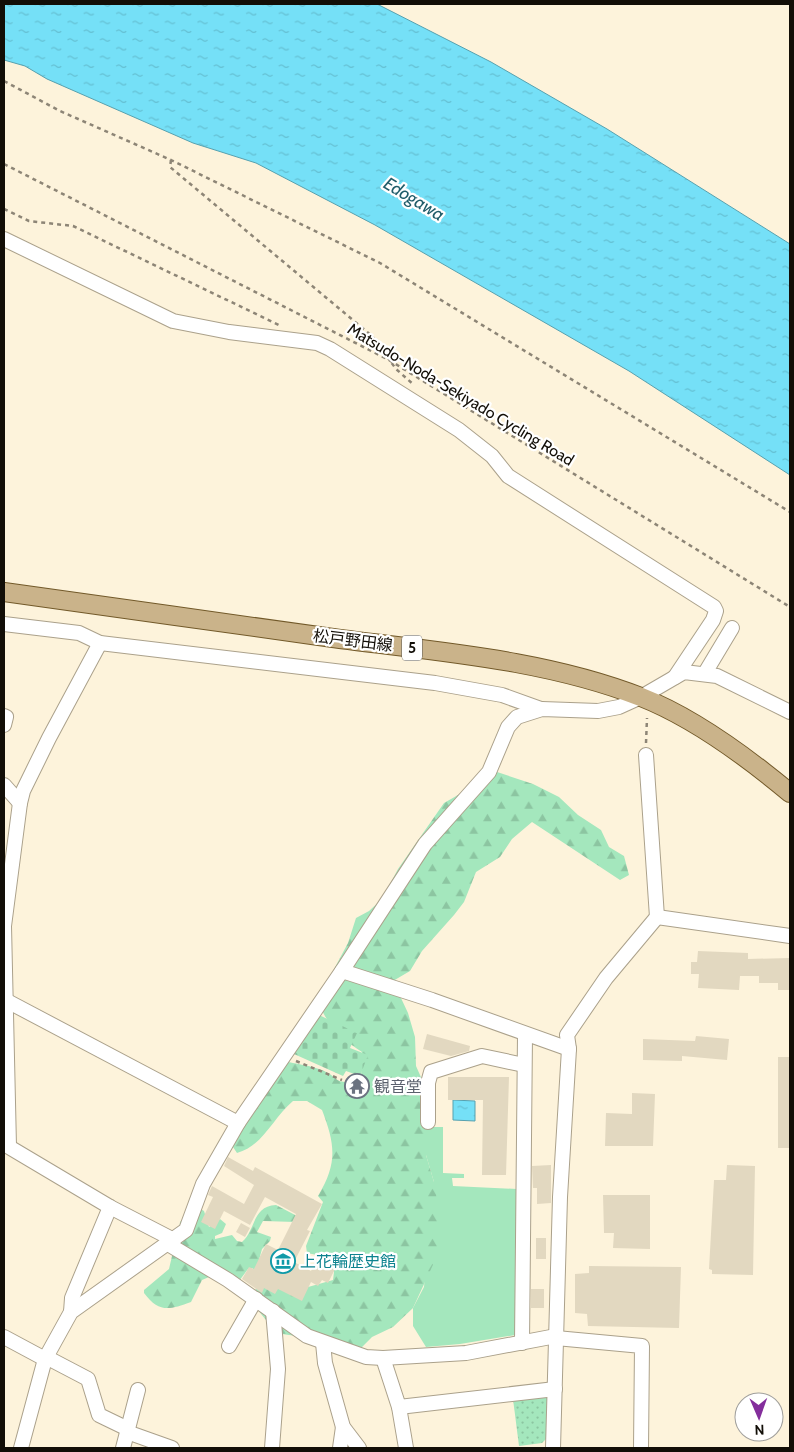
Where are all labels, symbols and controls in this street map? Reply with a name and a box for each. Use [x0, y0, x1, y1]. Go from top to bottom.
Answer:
water label: Edogawa [380, 172, 448, 226]
street label: Matsudo-Noda-Sekiyado Cycling Road [344, 319, 577, 470]
street label: 松戸野田線 [312, 626, 394, 655]
road number: 5 [402, 636, 422, 660]
temple icon: 観音堂 [344, 1073, 370, 1099]
place label: 観音堂 [374, 1077, 422, 1096]
museum icon: 上花輪歴史館 [270, 1248, 296, 1274]
place label: 上花輪歴史館 [300, 1252, 396, 1271]
north arrow [734, 1392, 784, 1442]
text: N [754, 1421, 765, 1439]

